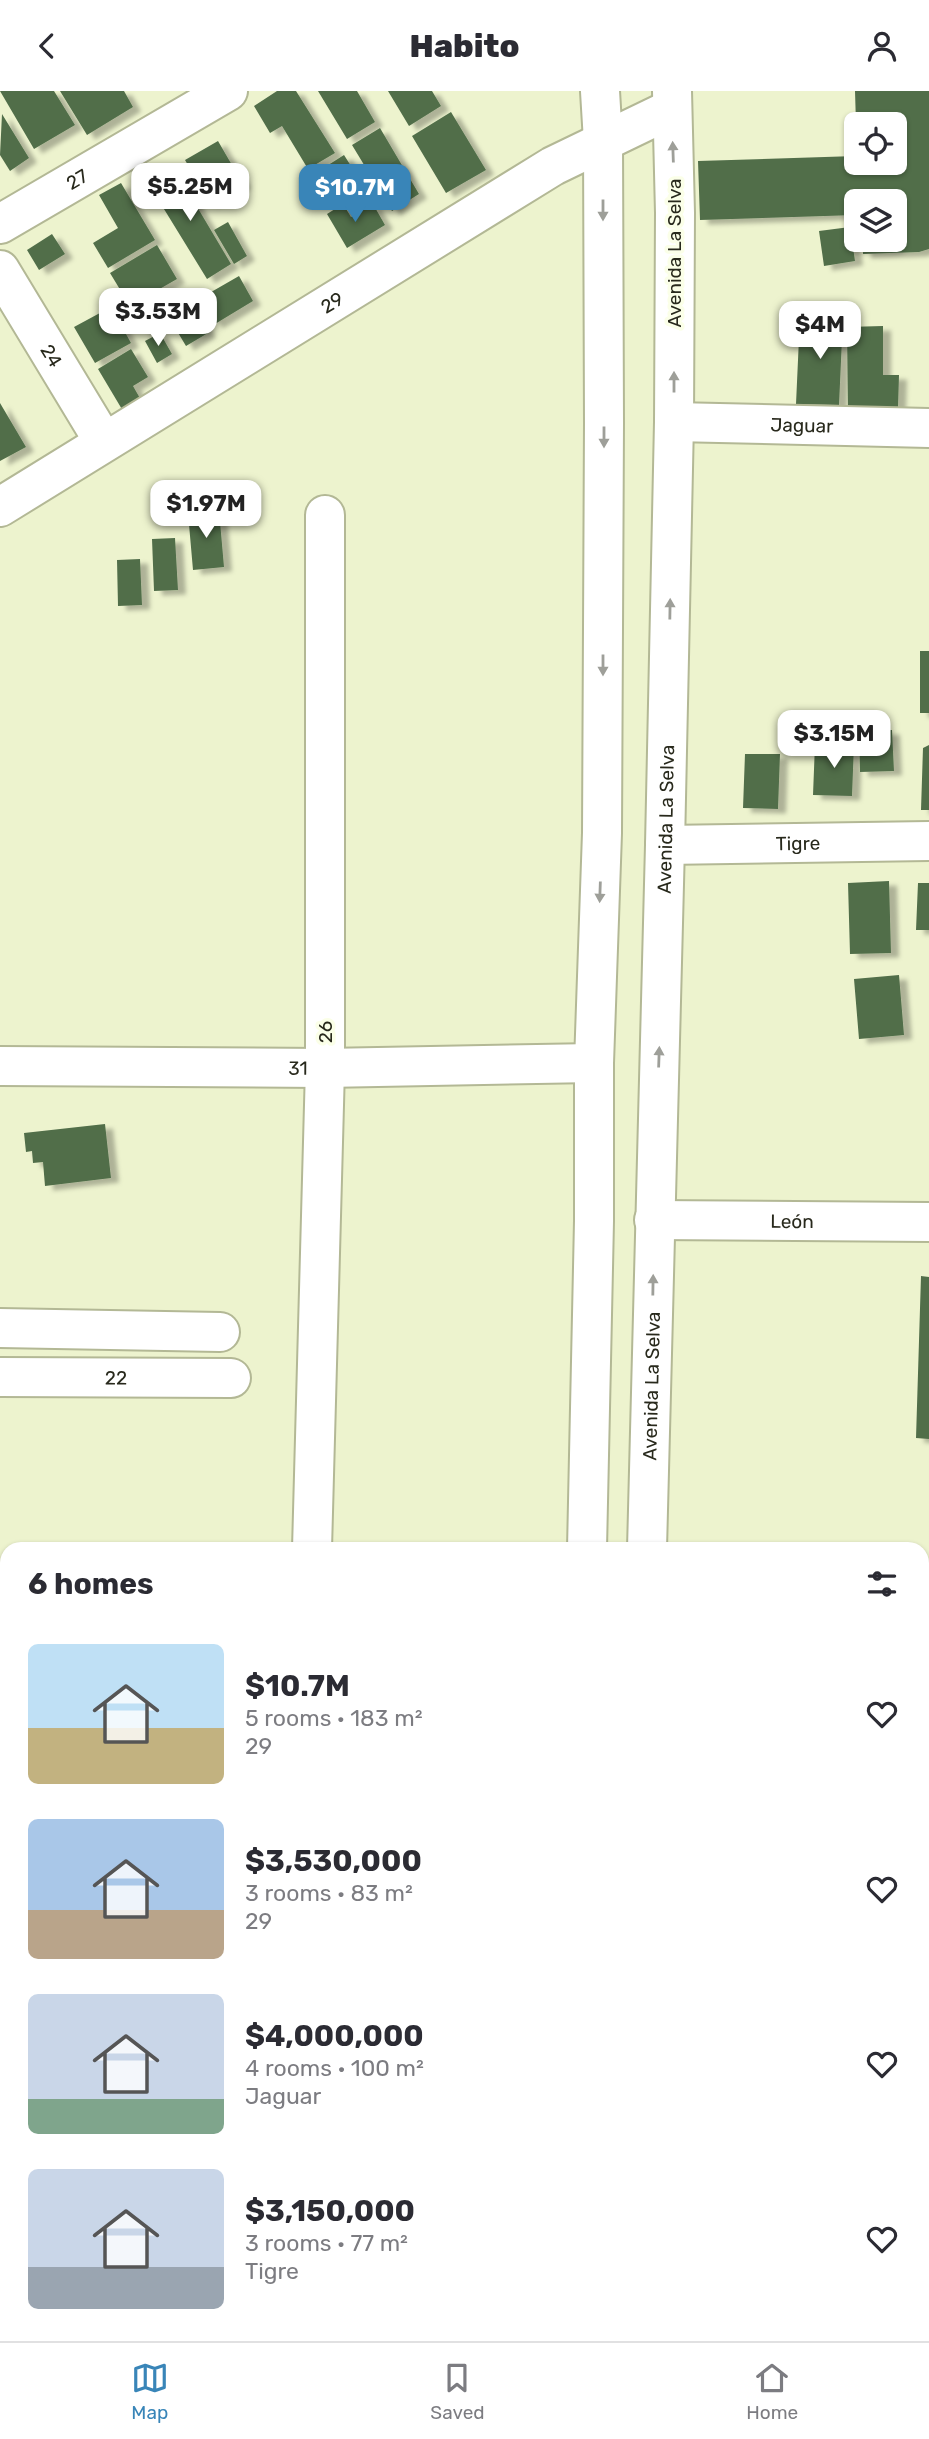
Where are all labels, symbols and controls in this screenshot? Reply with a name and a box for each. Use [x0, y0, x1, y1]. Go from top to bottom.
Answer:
icon: back [28, 27, 66, 65]
text: Habito [409, 27, 520, 65]
icon: person [863, 27, 901, 65]
map controls [844, 112, 907, 252]
button: locate [844, 112, 907, 175]
one-way arrow [667, 141, 678, 163]
pin: $5.25M [133, 163, 247, 223]
street label: 27 [62, 164, 92, 195]
pin: $10.7M [298, 165, 412, 224]
text: $5.25M [147, 172, 233, 200]
text: $10.7M [315, 173, 395, 201]
street label: Avenida La Selva [663, 178, 686, 328]
button: layers [844, 189, 907, 252]
one-way arrow [597, 199, 609, 221]
street label: 29 [317, 287, 348, 318]
pin: $3.53M [101, 289, 215, 348]
text: $3.53M [115, 297, 201, 325]
pin: $4M [786, 301, 854, 361]
text: $4M [795, 310, 845, 338]
street label: 24 [36, 340, 67, 372]
one-way arrow [668, 371, 680, 393]
street label: Jaguar [770, 413, 834, 438]
one-way arrow [598, 426, 610, 448]
pin: $1.97M [149, 481, 263, 540]
text: $1.97M [166, 489, 246, 517]
one-way arrow [664, 598, 676, 620]
one-way arrow [597, 654, 609, 676]
pin: $3.15M [777, 711, 891, 770]
text: $3.15M [794, 719, 874, 747]
street label: Avenida La Selva [653, 744, 679, 894]
street label: Tigre [776, 832, 820, 855]
one-way arrow [595, 881, 606, 903]
street label: 26 [314, 1021, 337, 1043]
one-way arrow [654, 1046, 665, 1068]
street label: 31 [288, 1057, 308, 1080]
street label: León [770, 1210, 814, 1233]
one-way arrow [647, 1273, 658, 1295]
street label: Avenida La Selva [638, 1311, 665, 1461]
street label: 22 [105, 1366, 127, 1390]
icon: filters [863, 1565, 901, 1603]
text: 6 homes [28, 1566, 154, 1602]
text: $10.7M [245, 1668, 350, 1704]
icon: home [84, 1672, 168, 1756]
icon: heart [863, 1695, 901, 1733]
text: 5 rooms · 183 m² [245, 1704, 422, 1732]
text: 29 [245, 1732, 272, 1760]
text: $3,530,000 [245, 1843, 422, 1879]
icon: home [84, 1847, 168, 1931]
icon: heart [863, 1870, 901, 1908]
text: 3 rooms · 83 m² [245, 1879, 413, 1907]
text: 29 [245, 1907, 272, 1935]
text: $4,000,000 [245, 2018, 424, 2054]
icon: home [84, 2022, 168, 2106]
icon: heart [863, 2045, 901, 2083]
text: 4 rooms · 100 m² [245, 2054, 424, 2082]
text: Jaguar [245, 2082, 321, 2110]
text: $3,150,000 [245, 2193, 415, 2229]
icon: home [84, 2197, 168, 2281]
icon: heart [863, 2220, 901, 2258]
text: 3 rooms · 77 m² [245, 2229, 408, 2257]
text: Tigre [245, 2257, 299, 2285]
tab: Map [131, 2359, 169, 2424]
tab: Saved [430, 2359, 485, 2424]
tab: Home [746, 2359, 798, 2424]

